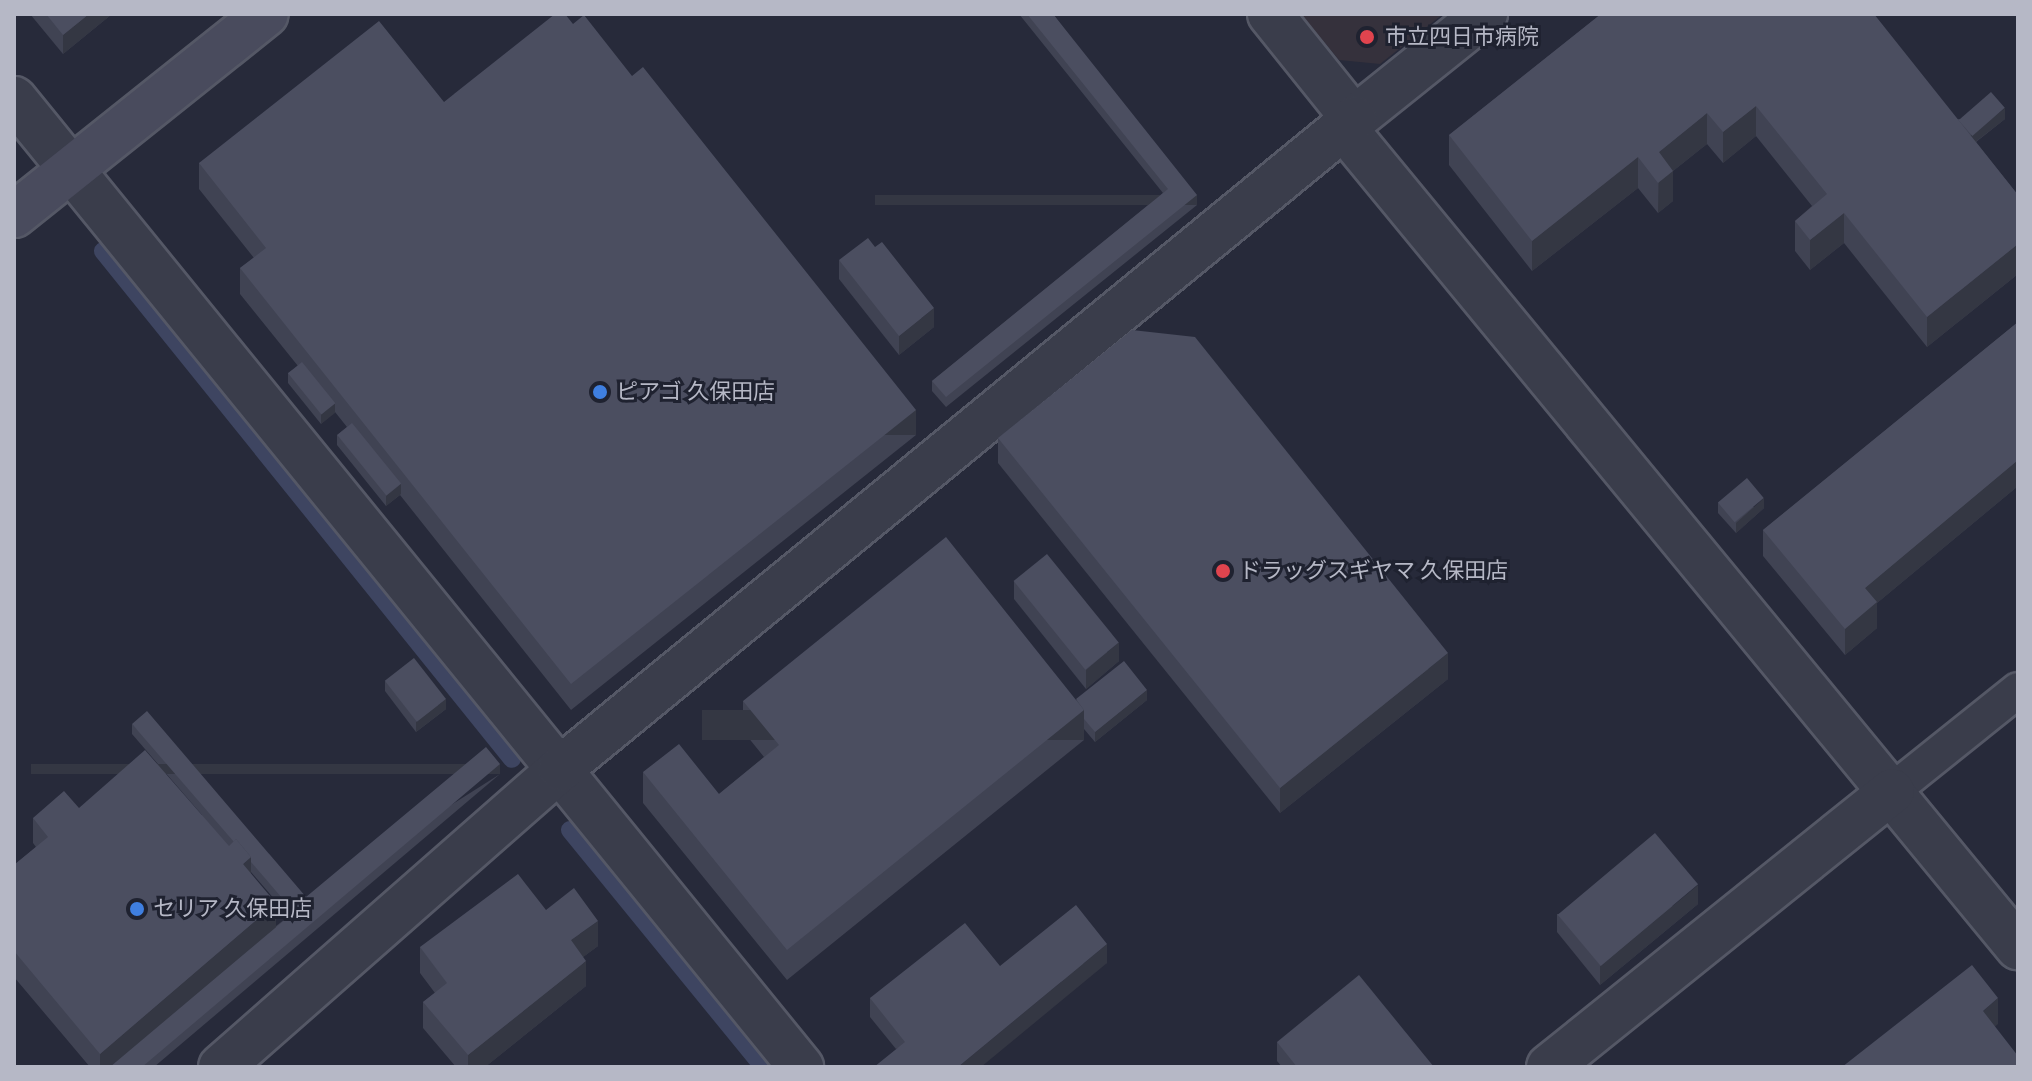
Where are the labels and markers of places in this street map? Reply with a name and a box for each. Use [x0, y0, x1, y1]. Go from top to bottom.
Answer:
place label: 市立四日市病院 [1385, 24, 1539, 50]
marker: 市立四日市病院 [1356, 26, 1378, 48]
place label: ピアゴ 久保田店 [616, 379, 775, 405]
marker: ピアゴ 久保田店 [591, 383, 609, 401]
place label: ドラッグスギヤマ 久保田店 [1239, 558, 1508, 584]
marker: ドラッグスギヤマ 久保田店 [1214, 562, 1232, 580]
place label: セリア 久保田店 [153, 896, 312, 922]
marker: セリア 久保田店 [128, 900, 146, 918]

